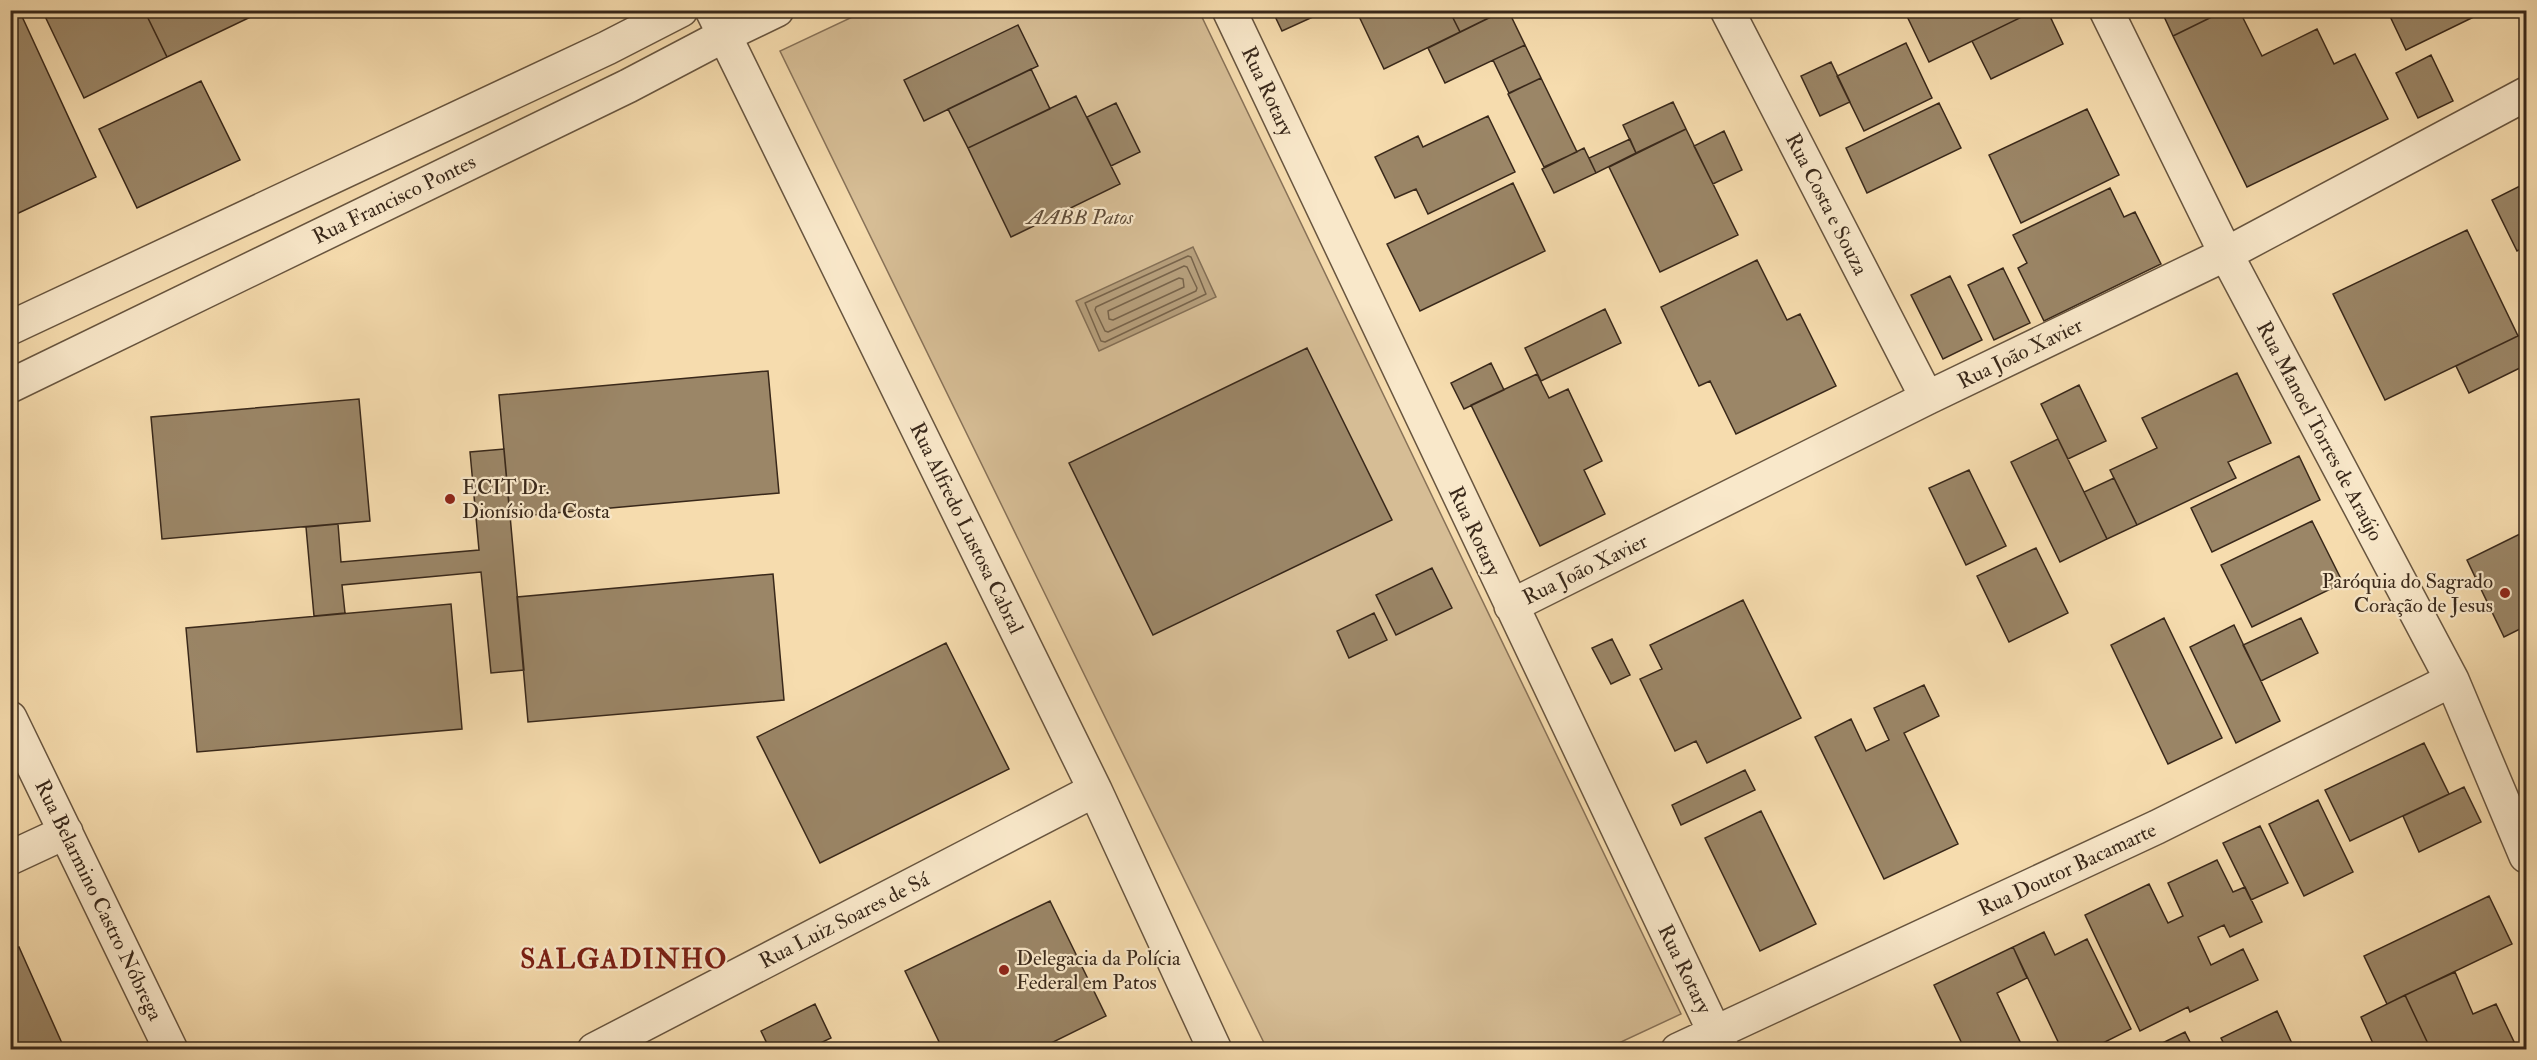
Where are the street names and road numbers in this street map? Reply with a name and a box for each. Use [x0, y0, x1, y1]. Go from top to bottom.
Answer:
street label: Rua Rotary [1235, 42, 1300, 141]
street label: Rua Costa e Souza [1779, 129, 1874, 280]
street label: Rua Francisco Pontes [308, 148, 480, 251]
street label: Rua João Xavier [1953, 311, 2087, 395]
street label: Rua Manoel Torres de Araújo [2250, 317, 2389, 546]
street label: Rua Alfredo Lustosa Cabral [904, 418, 1030, 639]
street label: Rua Rotary [1442, 482, 1507, 581]
street label: Rua João Xavier [1518, 527, 1652, 611]
street label: Rua Belarmino Castro Nóbrega [28, 775, 169, 1025]
street label: Rua Doutor Bacamarte [1974, 816, 2161, 923]
street label: Rua Luiz Soares de Sá [755, 866, 934, 975]
street label: Rua Rotary [1651, 920, 1718, 1019]

